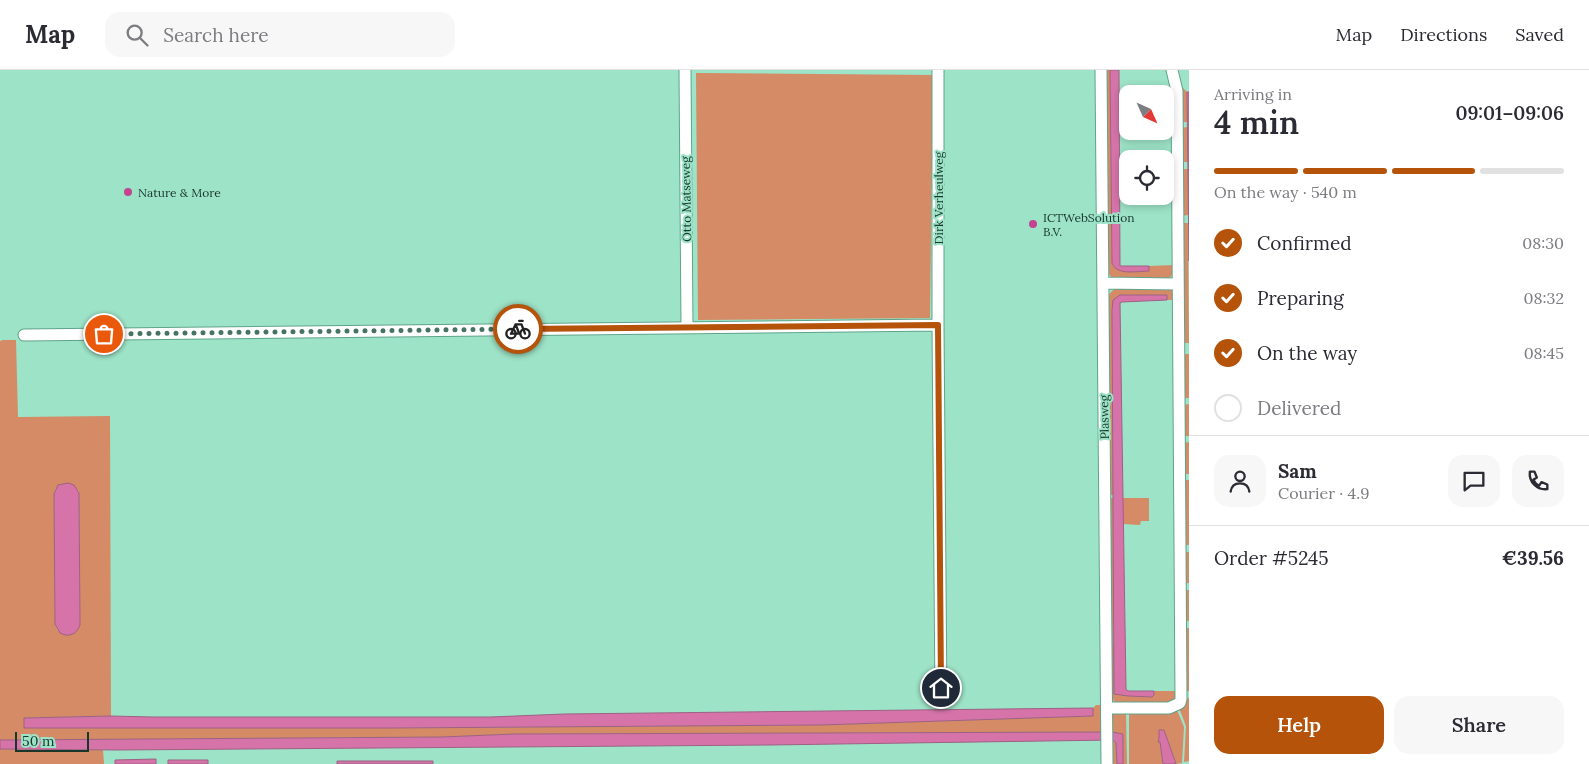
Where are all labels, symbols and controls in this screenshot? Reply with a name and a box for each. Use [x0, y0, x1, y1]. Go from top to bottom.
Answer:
search box [105, 12, 455, 57]
text: Map [25, 19, 75, 50]
icon: search [123, 21, 151, 49]
text: Search here [163, 23, 269, 47]
text: Map [1336, 23, 1372, 46]
text: Directions [1400, 23, 1487, 46]
text: Saved [1515, 23, 1564, 46]
text: Arriving in [1214, 84, 1292, 104]
north arrow [1119, 85, 1174, 140]
map controls [1119, 85, 1174, 205]
text: 09:01–09:06 [1455, 101, 1564, 125]
text: 4 min [1214, 102, 1299, 143]
button: locate [1119, 150, 1174, 205]
street label: Dirk Verheulweg [931, 151, 946, 244]
street label: Otto Matseweg [678, 156, 694, 242]
text: On the way · 540 m [1214, 182, 1357, 202]
place label: Nature & More [138, 185, 221, 200]
marker: Nature & More [122, 186, 134, 198]
place label: ICTWebSolution B.V. [1043, 210, 1134, 239]
marker: ICTWebSolution B.V. [1027, 218, 1039, 230]
icon: check [1214, 229, 1242, 257]
text: Confirmed [1257, 231, 1352, 255]
text: 08:30 [1522, 233, 1564, 253]
icon: check [1214, 284, 1242, 312]
text: Preparing [1257, 286, 1344, 310]
text: 08:32 [1524, 288, 1564, 308]
courier [493, 304, 543, 354]
pin [83, 313, 125, 355]
icon: bike [504, 315, 532, 343]
icon: bag [90, 320, 118, 348]
icon: check [1214, 339, 1242, 367]
text: On the way [1257, 341, 1357, 365]
text: 08:45 [1524, 343, 1564, 363]
street label: Plasweg [1096, 394, 1112, 440]
text: Delivered [1257, 396, 1341, 420]
button: person [1214, 455, 1266, 507]
button: chat [1448, 455, 1500, 507]
button: phone [1512, 455, 1564, 507]
text: Sam [1278, 459, 1317, 483]
text: Courier · 4.9 [1278, 483, 1369, 503]
text: Order #5245 [1214, 546, 1329, 570]
text: €39.56 [1502, 546, 1564, 570]
pin [920, 667, 962, 709]
icon: home [927, 674, 955, 702]
button: Help [1214, 696, 1384, 754]
button: Share [1394, 696, 1564, 754]
scale bar [15, 729, 89, 752]
text: 50 m [22, 732, 55, 750]

